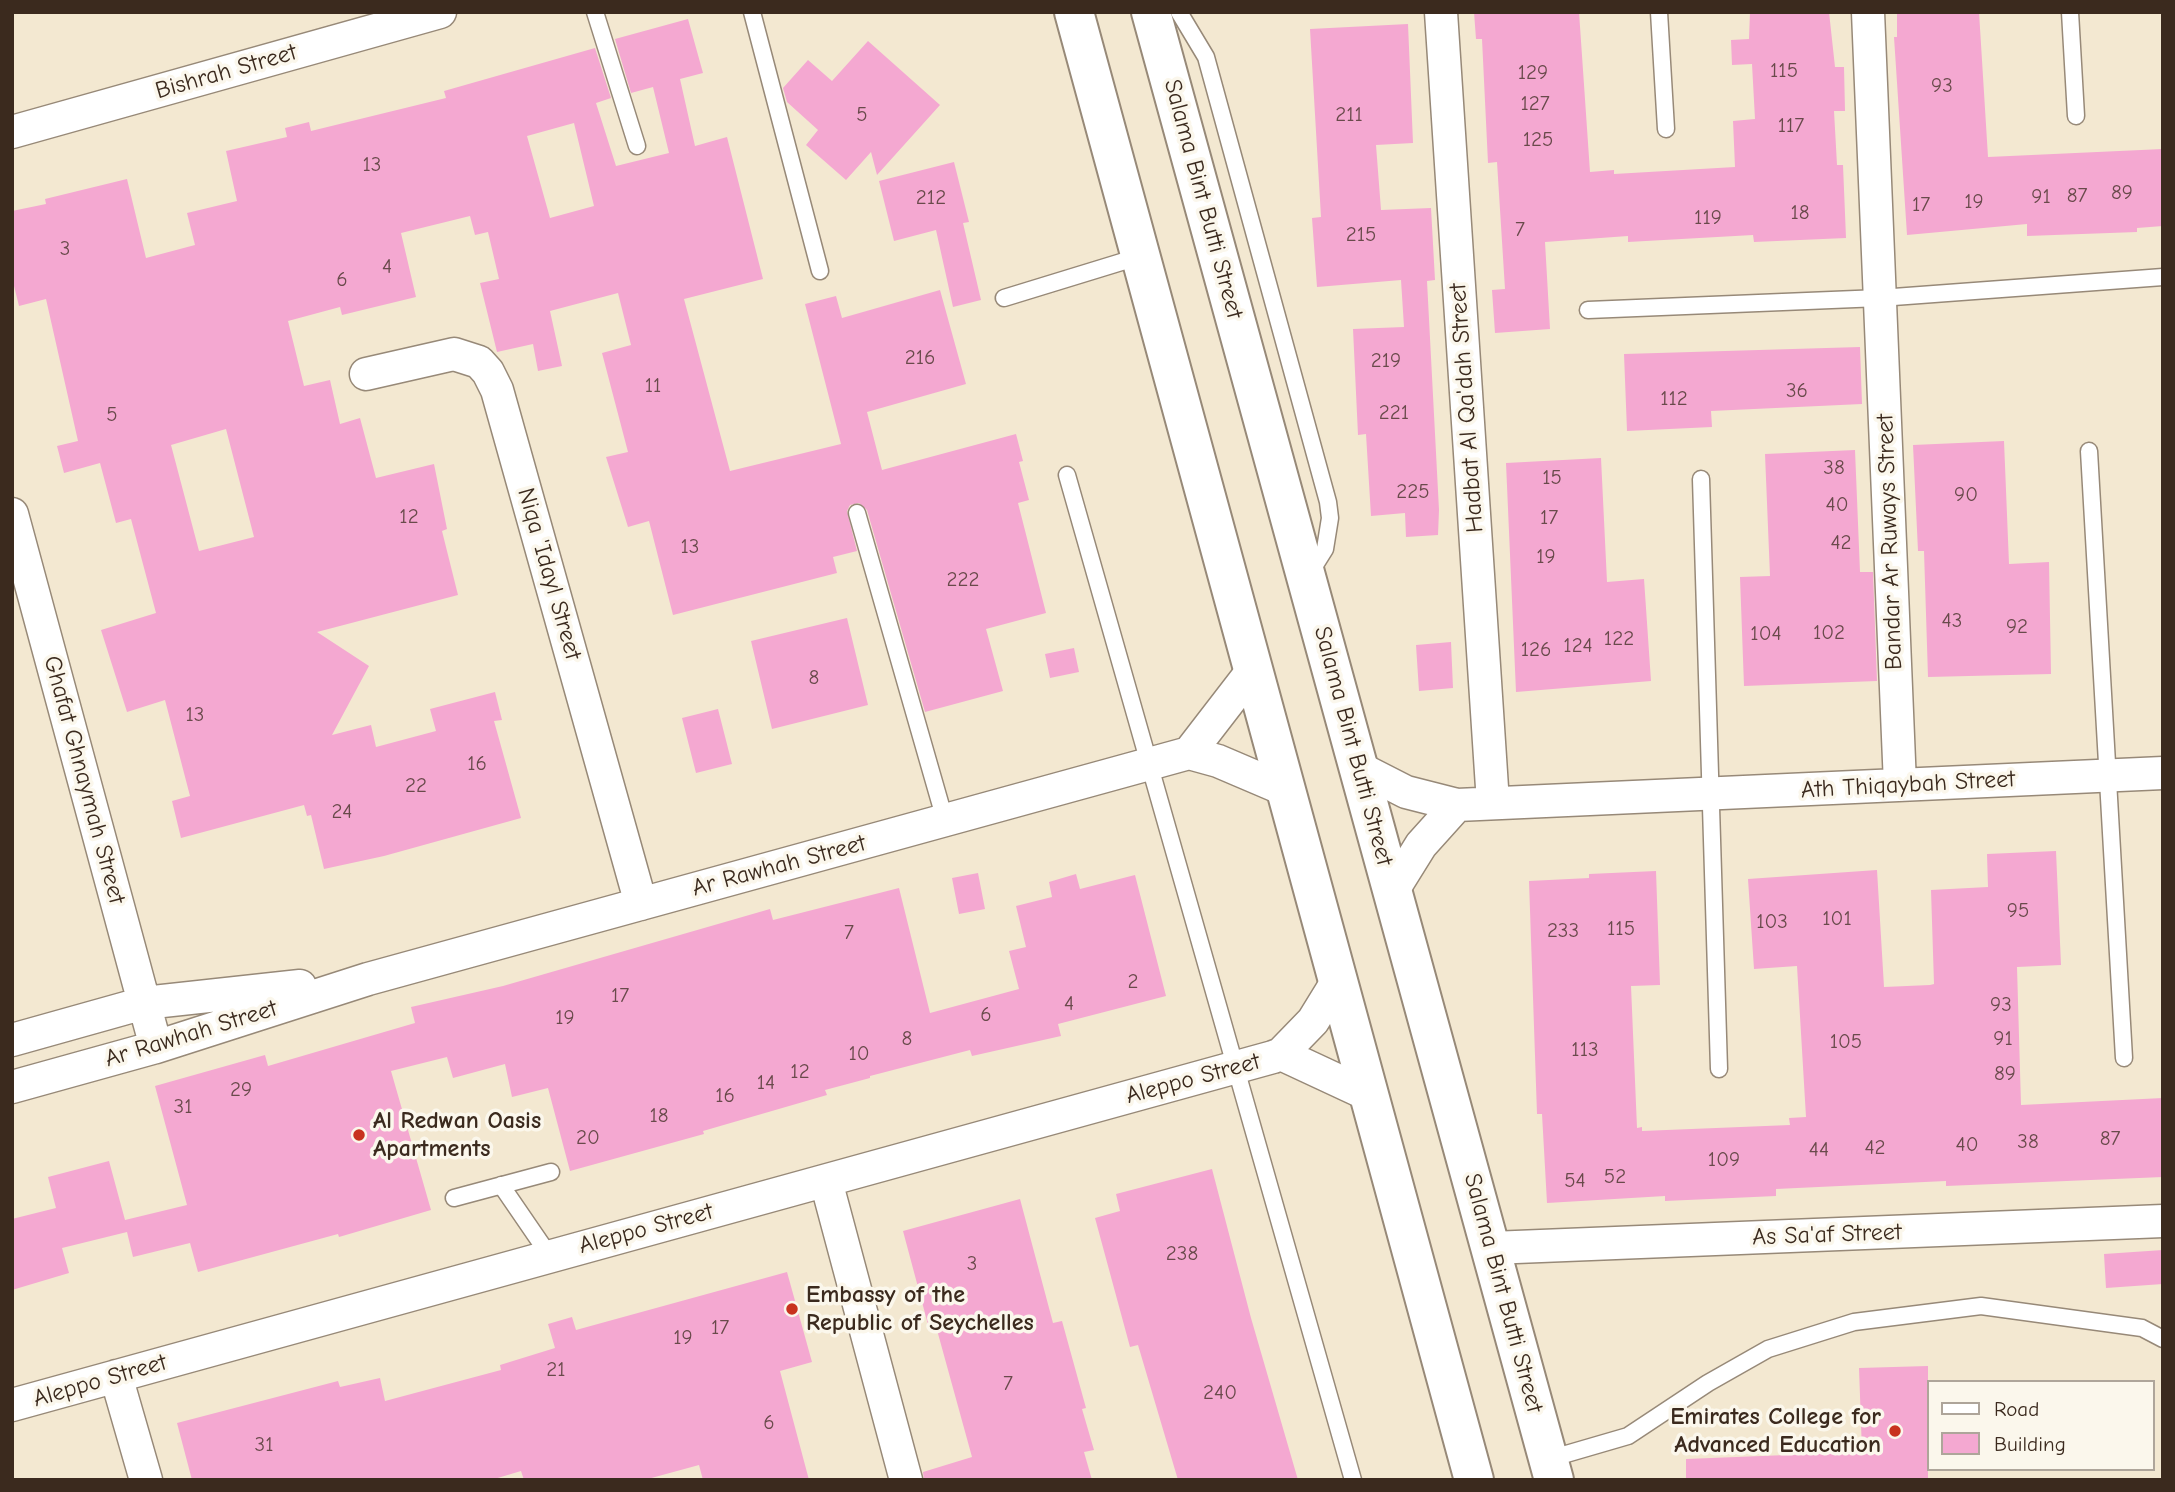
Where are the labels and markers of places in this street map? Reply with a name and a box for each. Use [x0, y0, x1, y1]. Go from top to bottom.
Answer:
place label: Al Redwan Oasis Apartments [373, 1107, 541, 1163]
marker: Al Redwan Oasis Apartments [351, 1127, 367, 1143]
place label: Embassy of the Republic of Seychelles [806, 1281, 1034, 1337]
marker: Embassy of the Republic of Seychelles [784, 1301, 800, 1317]
place label: Emirates College for Advanced Education [1670, 1403, 1881, 1459]
marker: Emirates College for Advanced Education [1887, 1423, 1903, 1439]

